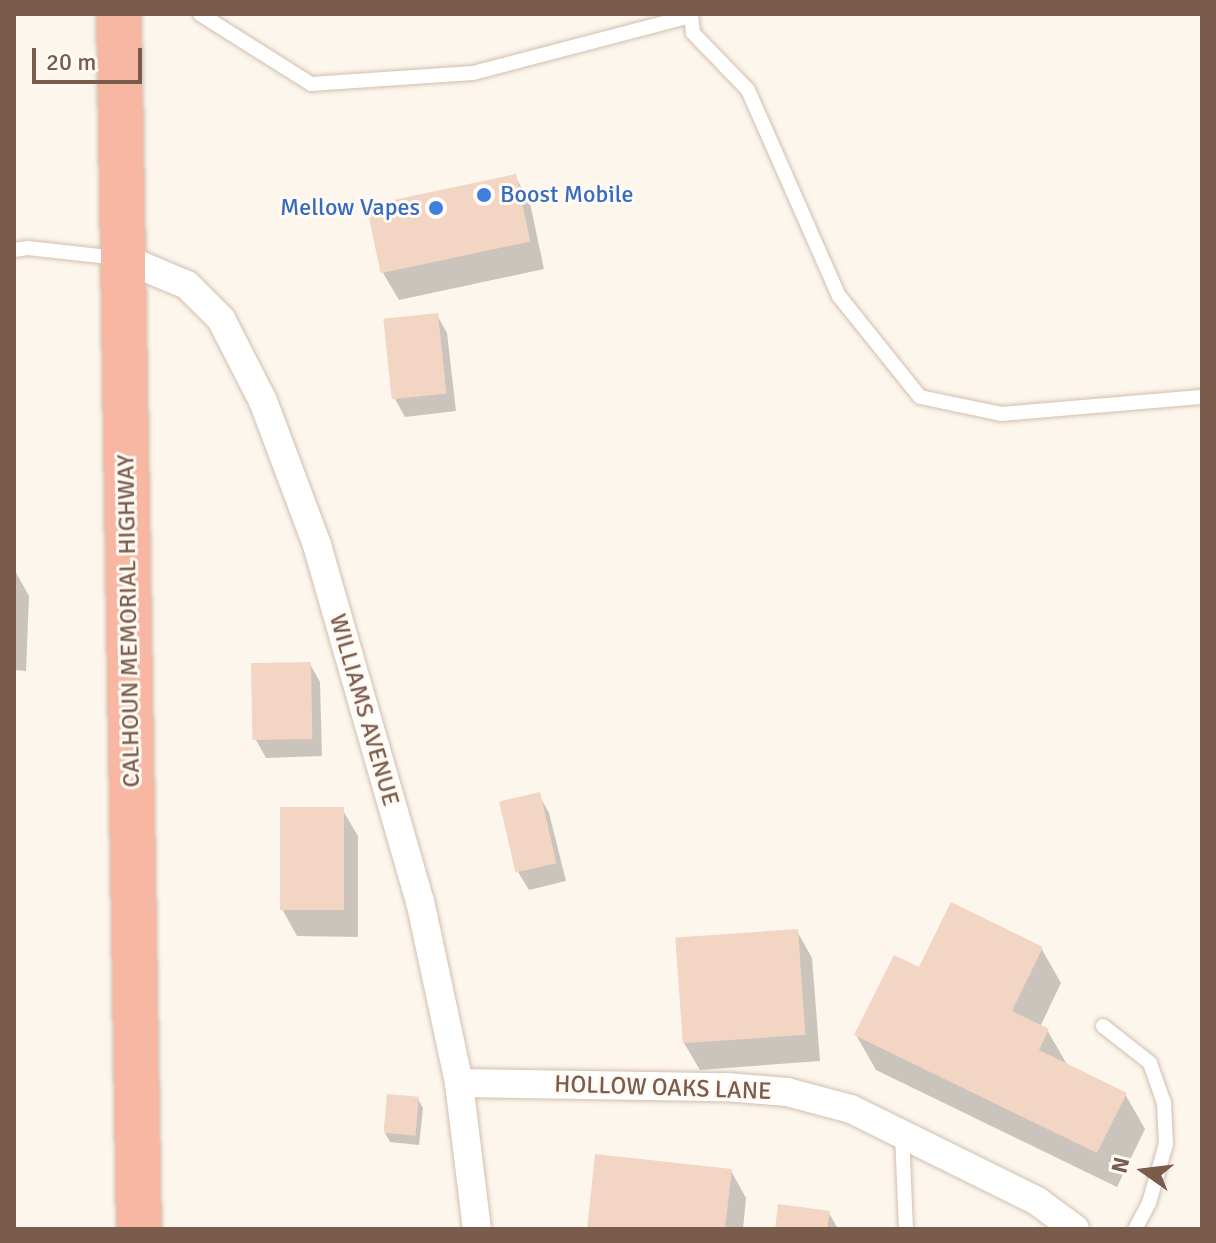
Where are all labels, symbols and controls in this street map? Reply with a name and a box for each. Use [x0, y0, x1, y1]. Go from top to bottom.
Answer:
scale bar [36, 32, 146, 82]
text: 20 m [46, 47, 96, 77]
place label: Boost Mobile [500, 181, 633, 209]
marker: Boost Mobile [475, 186, 493, 204]
place label: Mellow Vapes [280, 194, 420, 222]
marker: Mellow Vapes [427, 199, 445, 217]
street label: CALHOUN MEMORIAL HIGHWAY [112, 454, 146, 788]
street label: WILLIAMS AVENUE [323, 611, 405, 809]
street label: HOLLOW OAKS LANE [554, 1070, 772, 1106]
north arrow [1104, 1131, 1184, 1211]
text: N [1105, 1154, 1135, 1176]

